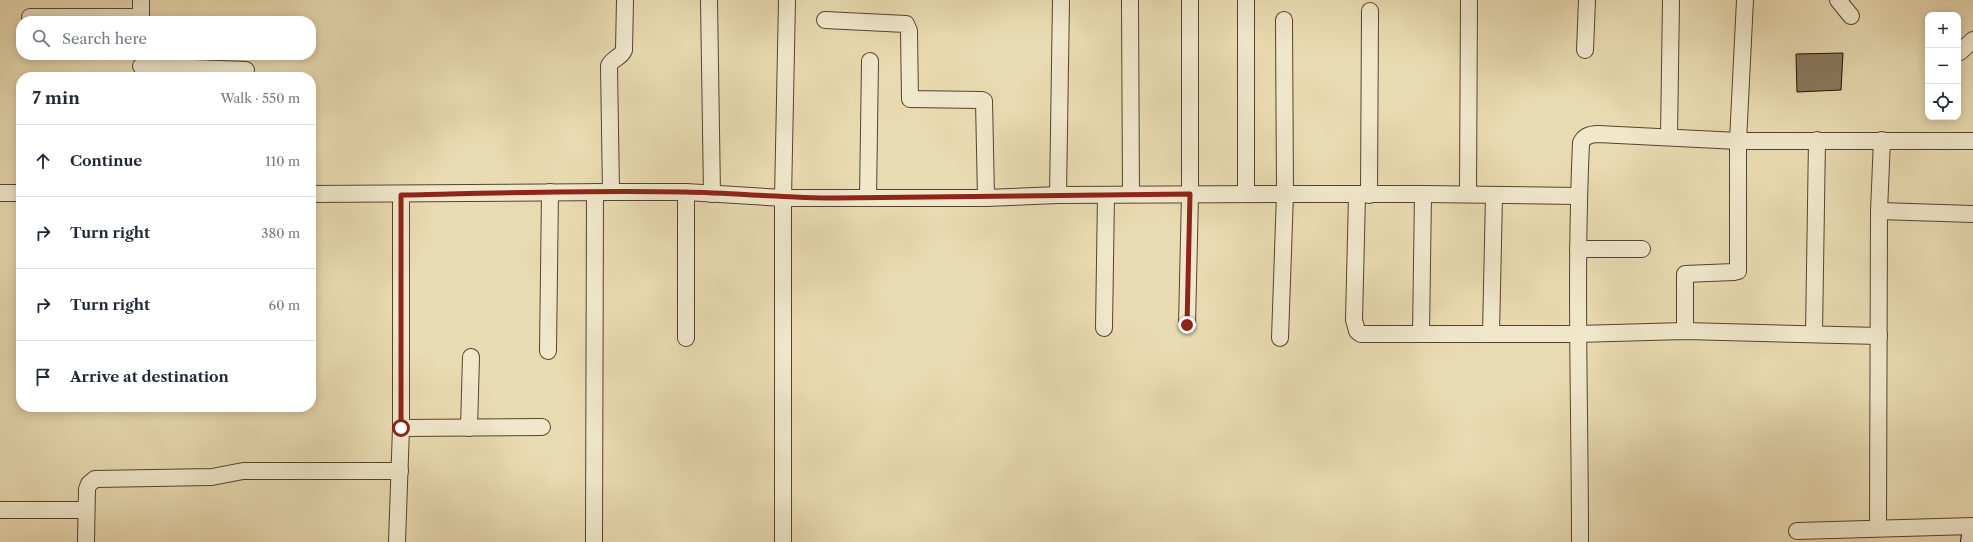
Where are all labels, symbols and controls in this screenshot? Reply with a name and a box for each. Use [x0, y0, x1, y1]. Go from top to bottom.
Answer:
map controls [1925, 12, 1961, 120]
button: + [1925, 12, 1961, 48]
search box [16, 16, 316, 60]
icon: search [30, 27, 52, 49]
text: Search here [62, 29, 147, 48]
button: − [1925, 48, 1961, 84]
button: locate [1925, 84, 1961, 120]
text: 7 min [32, 88, 80, 108]
text: Walk · 550 m [220, 90, 300, 106]
icon: ahead [32, 150, 54, 172]
text: Continue [70, 151, 142, 170]
text: 110 m [265, 153, 300, 169]
icon: right [32, 222, 54, 244]
text: Turn right [70, 223, 150, 242]
text: 380 m [261, 225, 300, 241]
icon: right [32, 294, 54, 316]
text: Turn right [70, 295, 150, 314]
text: 60 m [269, 297, 300, 313]
route end [1178, 316, 1196, 334]
icon: arrive [32, 366, 54, 388]
text: Arrive at destination [70, 367, 229, 386]
route start [392, 419, 410, 437]

